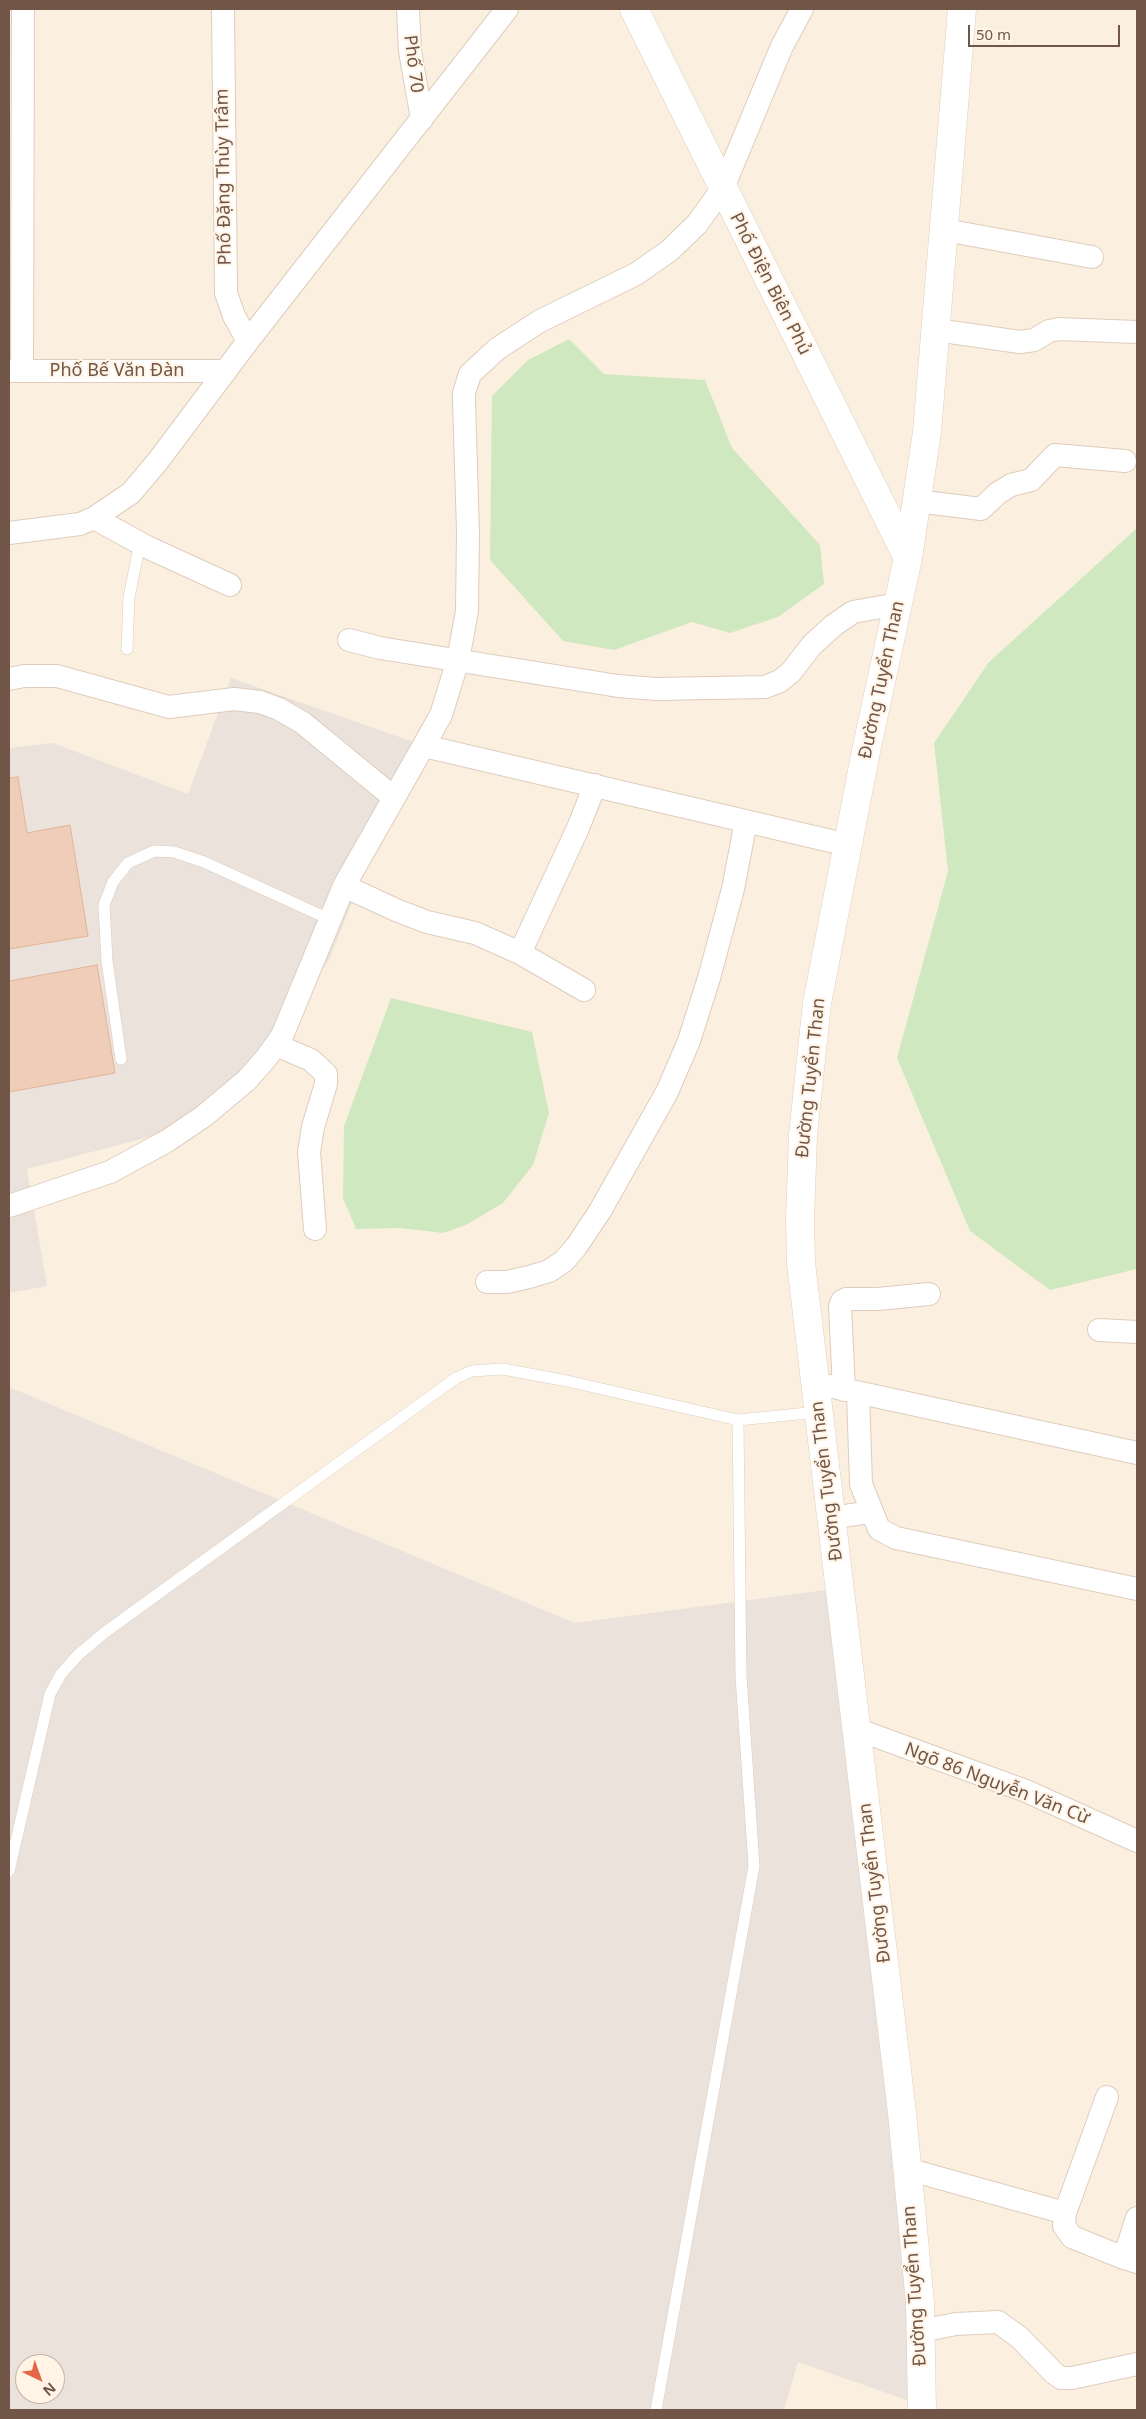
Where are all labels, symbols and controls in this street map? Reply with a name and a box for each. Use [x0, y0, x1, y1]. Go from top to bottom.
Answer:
scale bar [971, 15, 1124, 47]
text: 50 m [976, 24, 1011, 44]
street label: Phố 70 [399, 34, 427, 94]
street label: Phố Đặng Thùy Trâm [212, 88, 236, 266]
street label: Phố Điện Biên Phủ [725, 209, 815, 359]
street label: Phố Bế Văn Đàn [50, 360, 184, 382]
street label: Đường Tuyển Than [855, 599, 909, 761]
street label: Đường Tuyển Than [792, 997, 830, 1159]
street label: Đường Tuyển Than [806, 1400, 848, 1562]
street label: Ngõ 86 Nguyễn Văn Cừ [901, 1739, 1093, 1829]
street label: Đường Tuyển Than [854, 1802, 896, 1964]
street label: Đường Tuyển Than [899, 2205, 931, 2367]
north arrow [15, 2354, 65, 2404]
text: N [39, 2379, 60, 2401]

